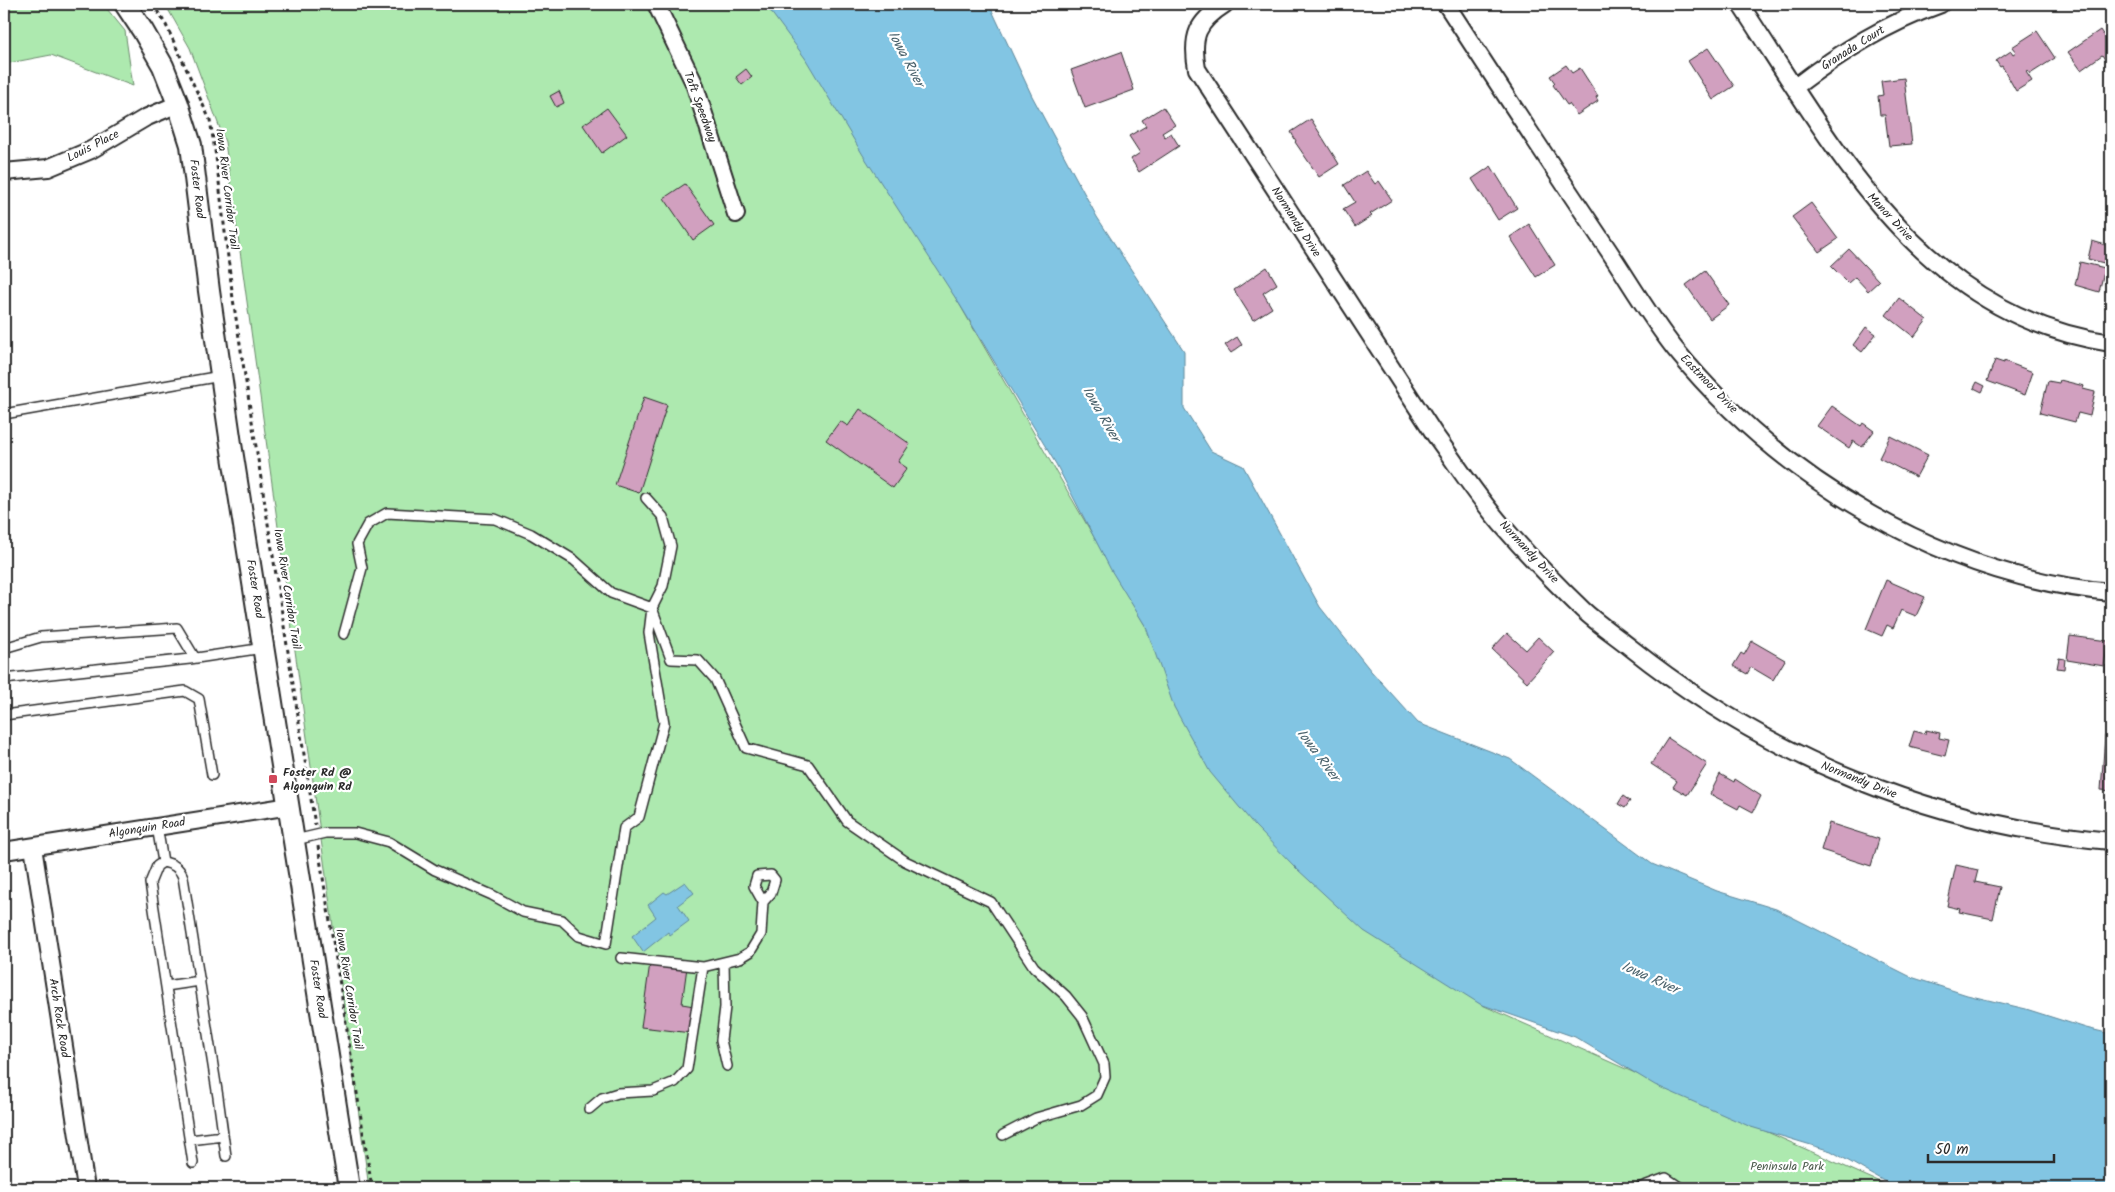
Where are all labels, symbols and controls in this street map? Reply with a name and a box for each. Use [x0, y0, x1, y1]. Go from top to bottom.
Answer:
street label: Granada Court [1817, 21, 1889, 75]
water label: Iowa River [882, 27, 932, 94]
street label: Taft Speedway [678, 69, 722, 145]
street label: Louis Place [64, 124, 123, 167]
street label: Iowa River Corridor Trail [210, 127, 244, 251]
street label: Foster Road [184, 158, 210, 221]
street label: Normandy Drive [1266, 183, 1326, 261]
street label: Manor Drive [1862, 188, 1918, 246]
street label: Eastmoor Drive [1676, 350, 1743, 419]
water label: Iowa River [1076, 382, 1127, 449]
street label: Normandy Drive [1495, 516, 1564, 588]
street label: Iowa River Corridor Trail [268, 527, 306, 651]
street label: Foster Road [241, 558, 269, 621]
water label: Iowa River [1291, 724, 1347, 789]
street label: Normandy Drive [1818, 756, 1900, 804]
place label: Foster Rd @ Algonquin Rd [283, 763, 352, 796]
marker: Foster Rd @ Algonquin Rd [267, 773, 279, 785]
street label: Algonquin Road [107, 812, 188, 843]
street label: Iowa River Corridor Trail [330, 927, 368, 1051]
water label: Iowa River [1618, 956, 1685, 1002]
street label: Foster Road [304, 958, 332, 1021]
street label: Arch Rock Road [43, 977, 75, 1060]
scale bar [1928, 1132, 2054, 1164]
text: 50 m [1935, 1138, 1969, 1162]
park label: Peninsula Park [1750, 1157, 1824, 1176]

